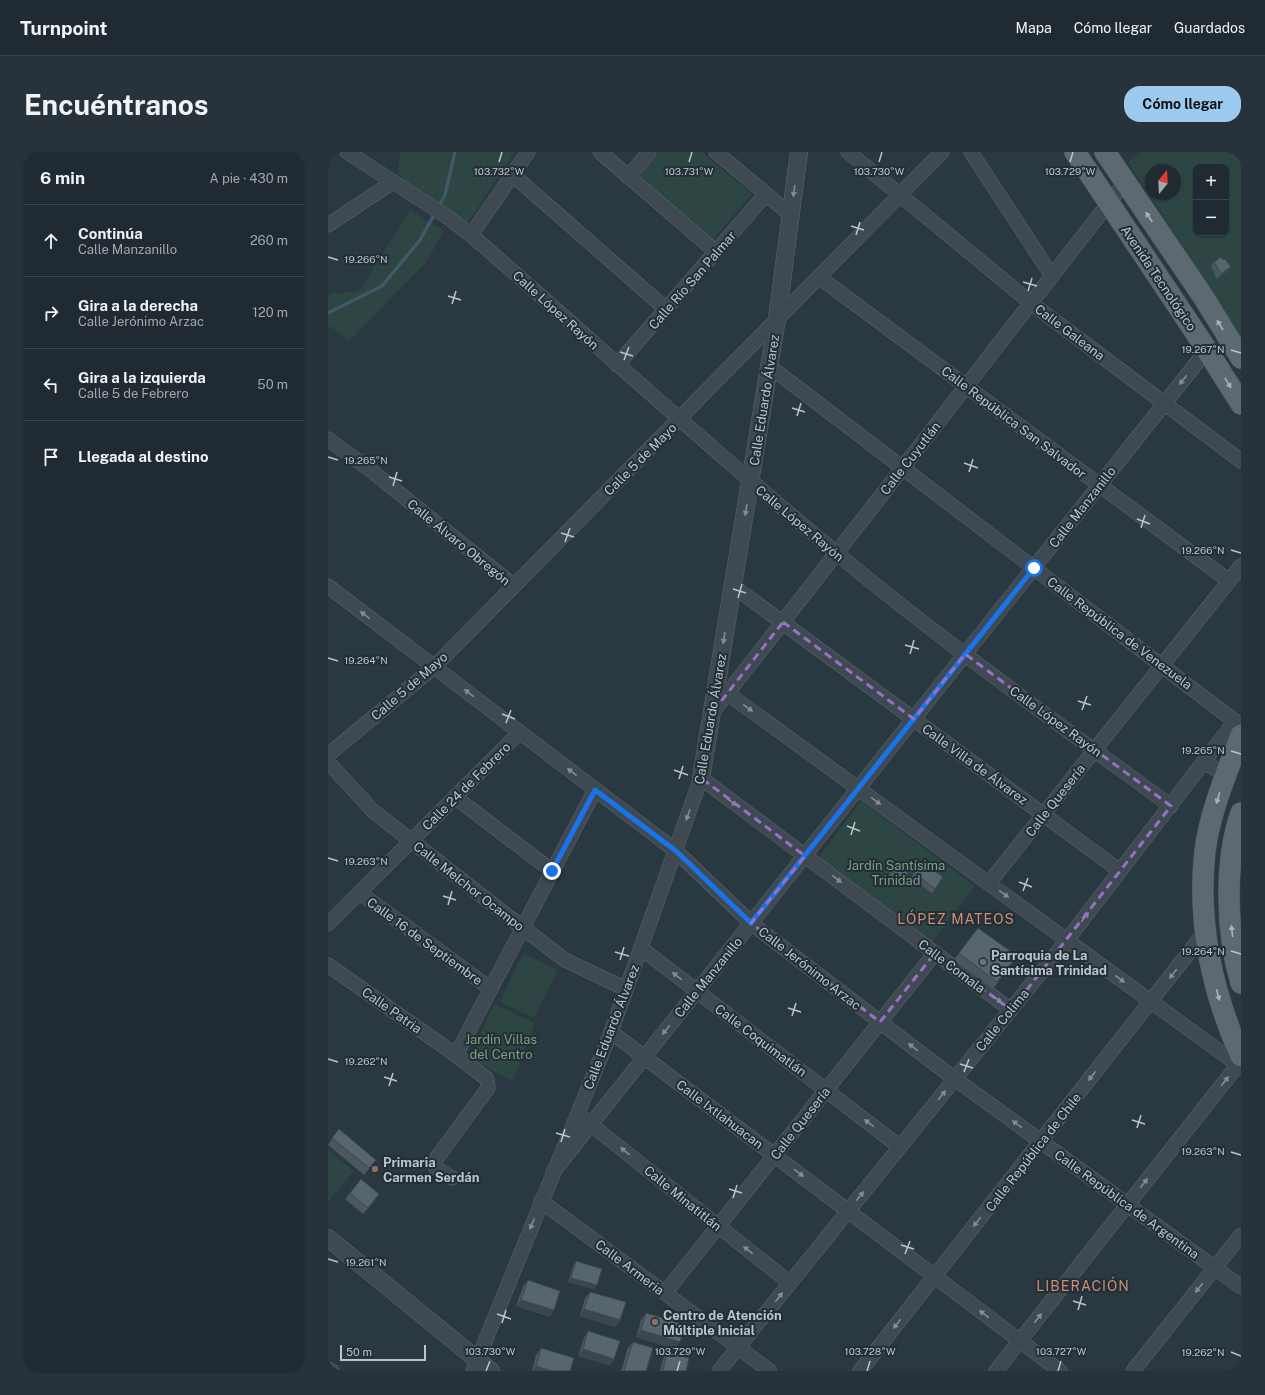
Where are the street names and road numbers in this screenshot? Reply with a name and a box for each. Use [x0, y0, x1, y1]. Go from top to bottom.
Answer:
street label: Avenida Tecnológico [1118, 223, 1199, 334]
street label: Calle Río San Palmar [646, 228, 739, 333]
street label: Calle López Rayón [510, 268, 602, 353]
street label: Calle Galeana [1032, 301, 1107, 363]
street label: Calle Eduardo Álvarez [746, 333, 782, 467]
street label: Calle República San Salvador [938, 363, 1089, 482]
street label: Calle Cuyutlán [877, 419, 944, 498]
street label: Calle 5 de Mayo [601, 420, 680, 499]
street label: Calle Manzanillo [1046, 464, 1119, 551]
street label: Calle López Rayón [753, 482, 847, 565]
street label: Calle Álvaro Obregón [404, 496, 514, 588]
street label: Calle República de Venezuela [1044, 574, 1195, 693]
street label: Calle 5 de Mayo [368, 649, 450, 724]
street label: Calle Eduardo Álvarez [691, 652, 729, 786]
street label: Calle López Rayón [1007, 683, 1105, 760]
street label: Calle Villa de Álvarez [919, 720, 1031, 808]
street label: Calle 24 de Febrero [419, 739, 513, 833]
street label: Calle Quesería [1022, 761, 1088, 840]
street label: Calle Melchor Ocampo [410, 839, 527, 934]
street label: Calle 16 de Septiembre [364, 895, 485, 988]
street label: Calle Jerónimo Arzac [755, 924, 864, 1013]
street label: Calle Manzanillo [671, 934, 745, 1021]
street label: Calle Comala [915, 936, 988, 996]
street label: Calle Eduardo Álvarez [580, 962, 642, 1092]
street label: Calle Patria [359, 984, 424, 1036]
street label: Calle Colima [973, 986, 1032, 1054]
street label: Calle Coquimatlán [712, 1001, 809, 1080]
street label: Calle Ixtlahuacan [673, 1077, 766, 1152]
street label: Calle Quesería [767, 1084, 833, 1163]
street label: Calle República de Chile [983, 1090, 1084, 1214]
street label: Calle República de Argentina [1052, 1147, 1202, 1262]
street label: Calle Minatitlán [641, 1163, 724, 1234]
street label: Calle Armeria [592, 1237, 667, 1298]

